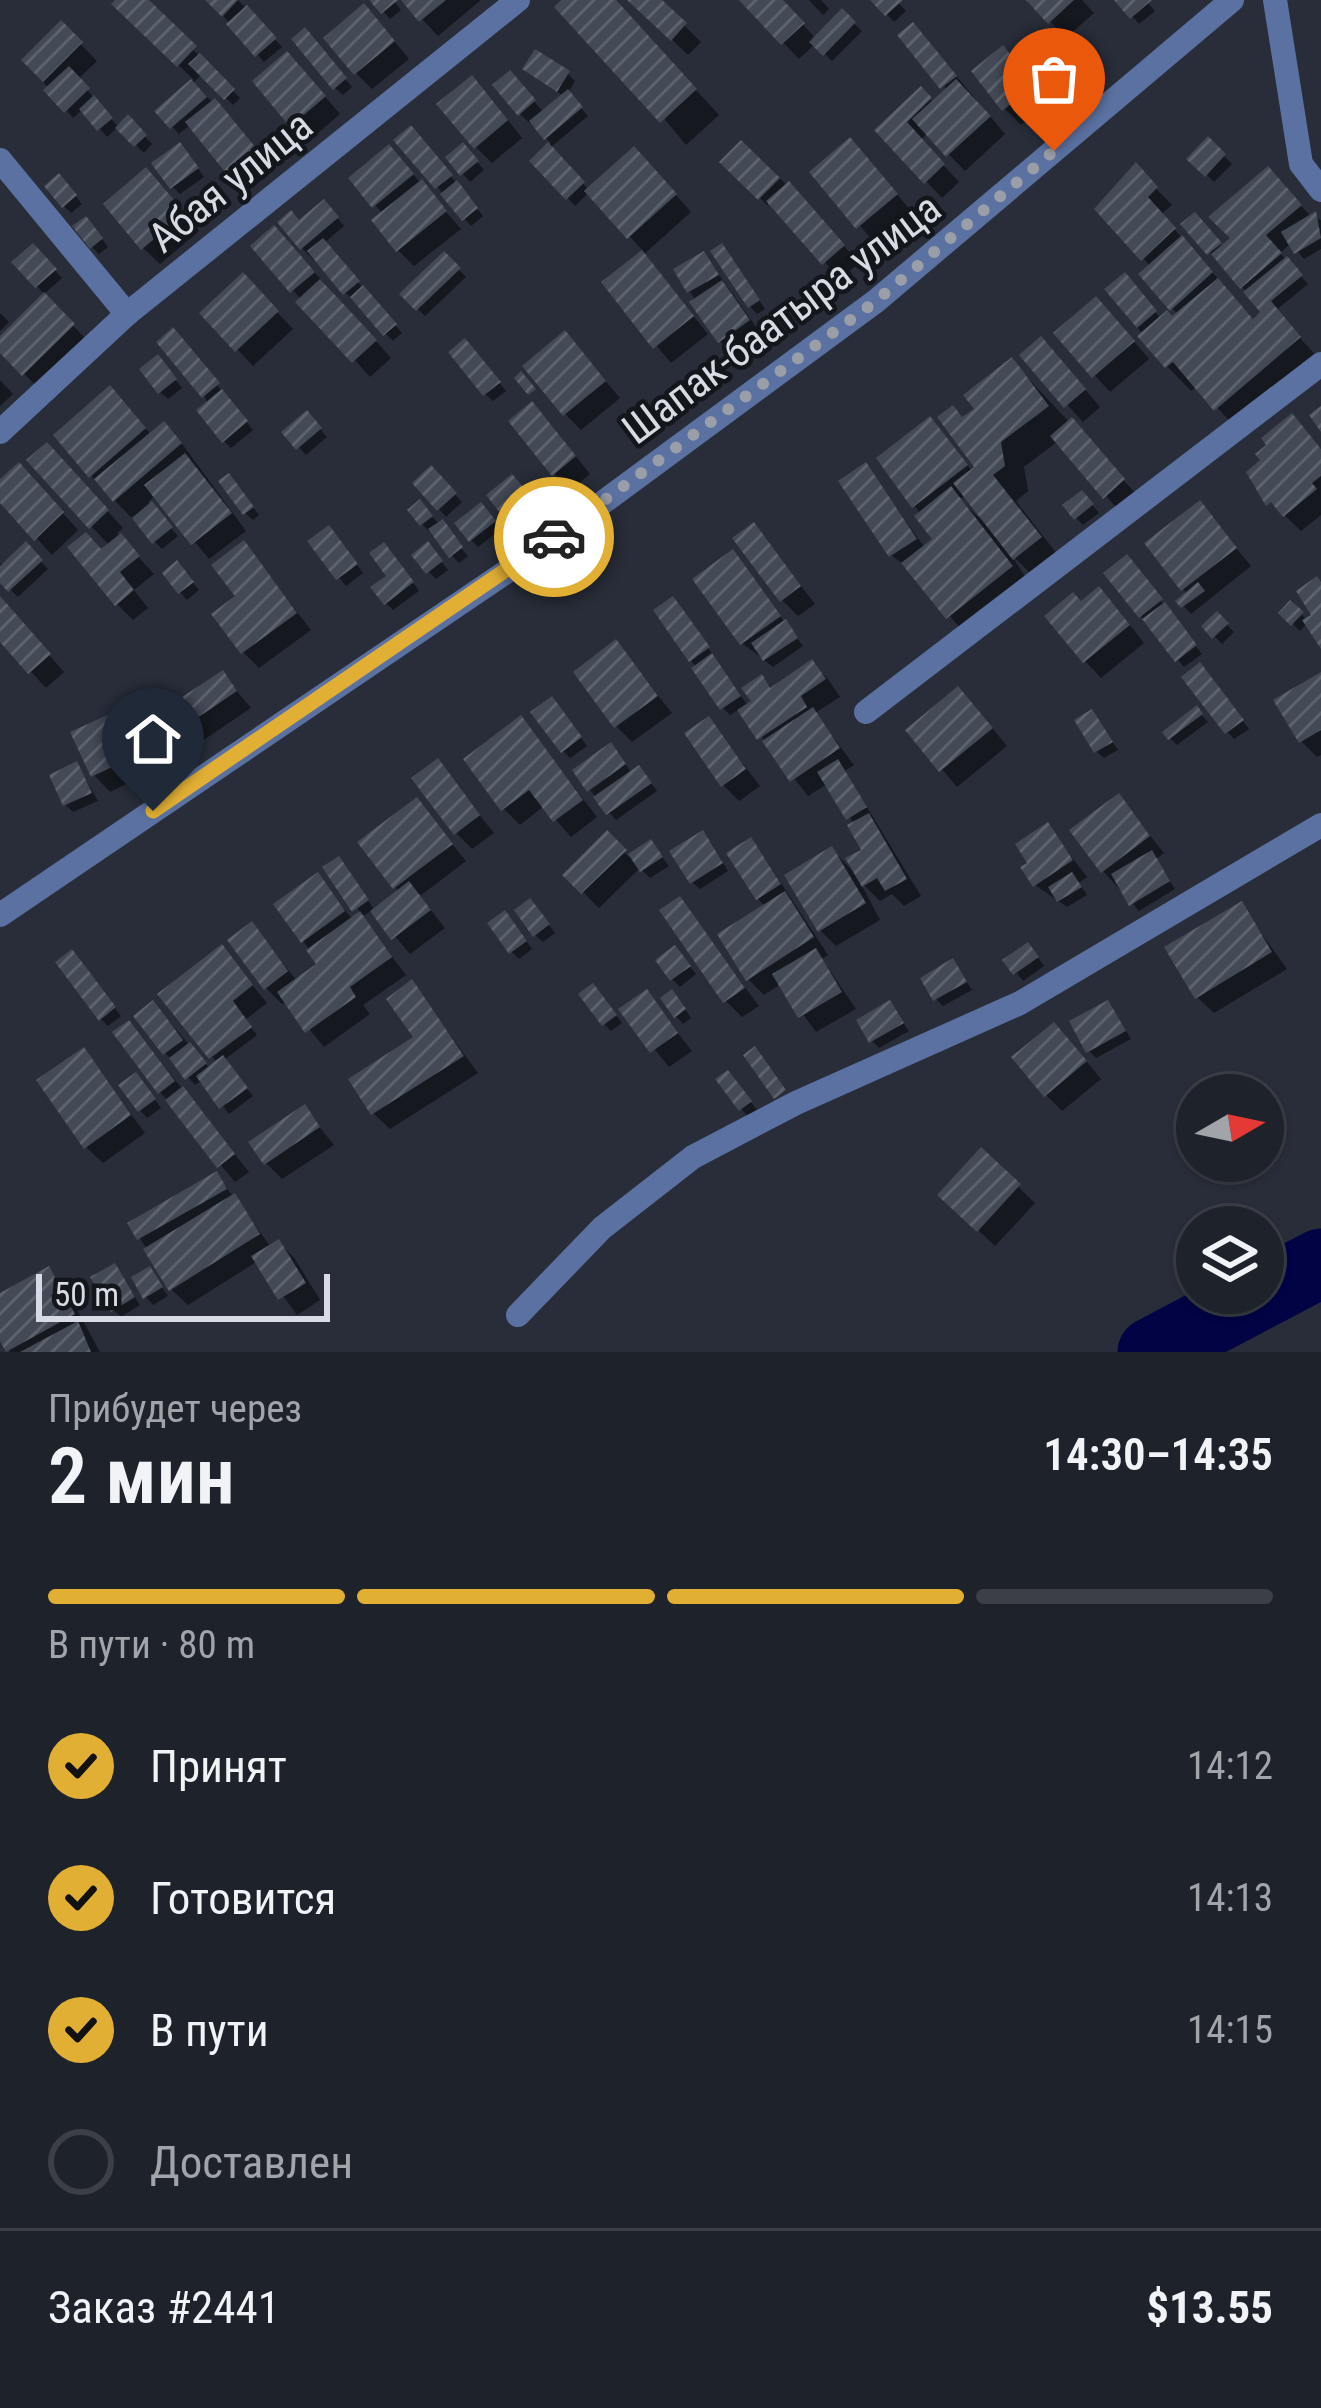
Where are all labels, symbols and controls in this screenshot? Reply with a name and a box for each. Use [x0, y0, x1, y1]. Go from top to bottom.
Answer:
pin [1003, 28, 1105, 151]
icon: bag [1021, 46, 1087, 112]
street label: Абая улица [139, 101, 322, 262]
street label: Шапак-баатыра улица [613, 183, 950, 454]
courier [494, 477, 614, 597]
icon: car [521, 504, 587, 570]
pin [102, 688, 204, 811]
icon: home [120, 706, 186, 772]
north arrow [1176, 1074, 1284, 1182]
map controls [1176, 1074, 1284, 1314]
button: layers [1176, 1206, 1284, 1314]
scale bar [36, 1268, 330, 1321]
text: 50 m [54, 1275, 119, 1314]
text: Прибудет через [48, 1386, 302, 1432]
text: 14:30–14:35 [1043, 1428, 1273, 1481]
text: 2 мин [48, 1431, 235, 1522]
text: В пути · 80 m [48, 1622, 255, 1668]
icon: check [48, 1733, 114, 1799]
text: Принят [150, 1740, 287, 1793]
text: 14:12 [1187, 1743, 1273, 1789]
icon: check [48, 1865, 114, 1931]
text: Готовится [150, 1872, 336, 1925]
text: 14:13 [1187, 1875, 1273, 1921]
icon: check [48, 1997, 114, 2063]
text: В пути [150, 2004, 269, 2057]
text: 14:15 [1187, 2007, 1273, 2053]
text: Доставлен [150, 2136, 353, 2189]
text: Заказ #2441 [48, 2281, 280, 2334]
text: $13.55 [1146, 2281, 1273, 2334]

